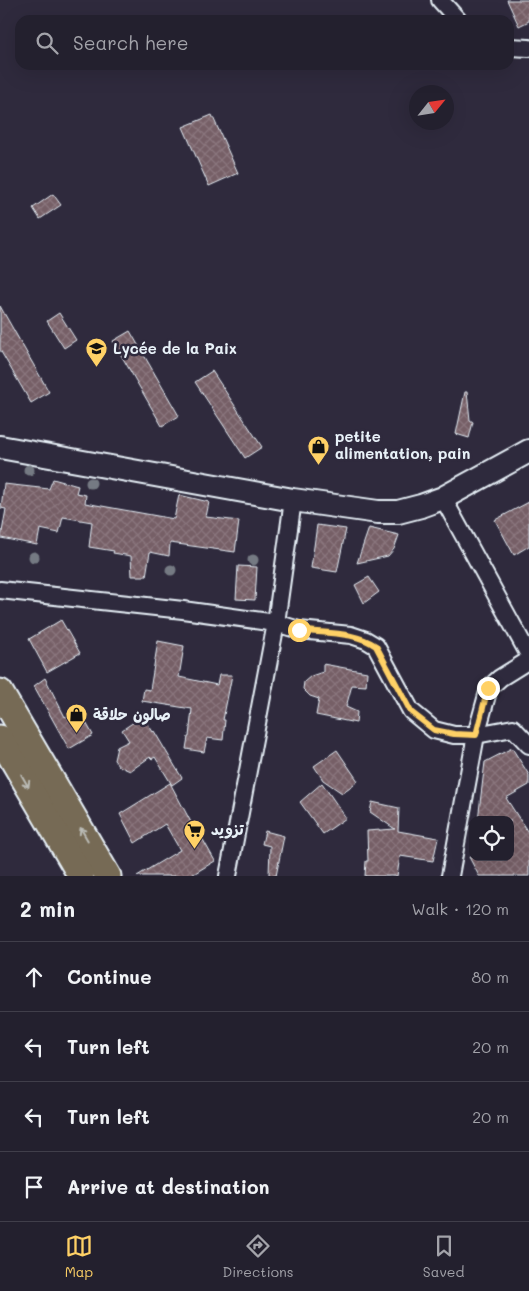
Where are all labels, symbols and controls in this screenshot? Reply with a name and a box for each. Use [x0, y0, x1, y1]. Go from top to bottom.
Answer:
search box [15, 15, 514, 70]
icon: search [33, 29, 61, 57]
text: Search here [73, 30, 189, 55]
north arrow [409, 85, 454, 130]
school or university icon: Lycée de la Paix [85, 337, 109, 368]
place label: Lycée de la Paix [113, 338, 237, 358]
place label: petite alimentation, pain [335, 426, 470, 463]
shop icon: petite alimentation, pain [307, 434, 331, 465]
route start [288, 619, 311, 642]
route end [477, 677, 500, 700]
shop icon: صالون حلاقة [65, 703, 89, 734]
place label: صالون حلاقة [93, 704, 171, 725]
one-way arrow [20, 773, 30, 787]
map controls [469, 816, 514, 861]
button: locate [469, 816, 514, 861]
supermarket icon: تزويد [183, 818, 207, 849]
place label: تزويد [211, 819, 244, 839]
one-way arrow [78, 827, 88, 842]
text: 2 min [20, 895, 75, 922]
text: Walk · 120 m [411, 898, 509, 919]
icon: ahead [20, 963, 48, 991]
text: Continue [67, 964, 152, 989]
text: 80 m [472, 966, 509, 987]
icon: left [20, 1033, 48, 1061]
text: Turn left [67, 1034, 150, 1059]
text: 20 m [472, 1036, 509, 1057]
icon: left [20, 1103, 48, 1131]
text: Turn left [67, 1104, 150, 1129]
text: 20 m [472, 1106, 509, 1127]
icon: arrive [20, 1173, 48, 1201]
text: Arrive at destination [67, 1174, 270, 1199]
tab: Map [65, 1232, 93, 1281]
tab: Directions [222, 1232, 294, 1281]
tab: Saved [423, 1232, 464, 1281]

